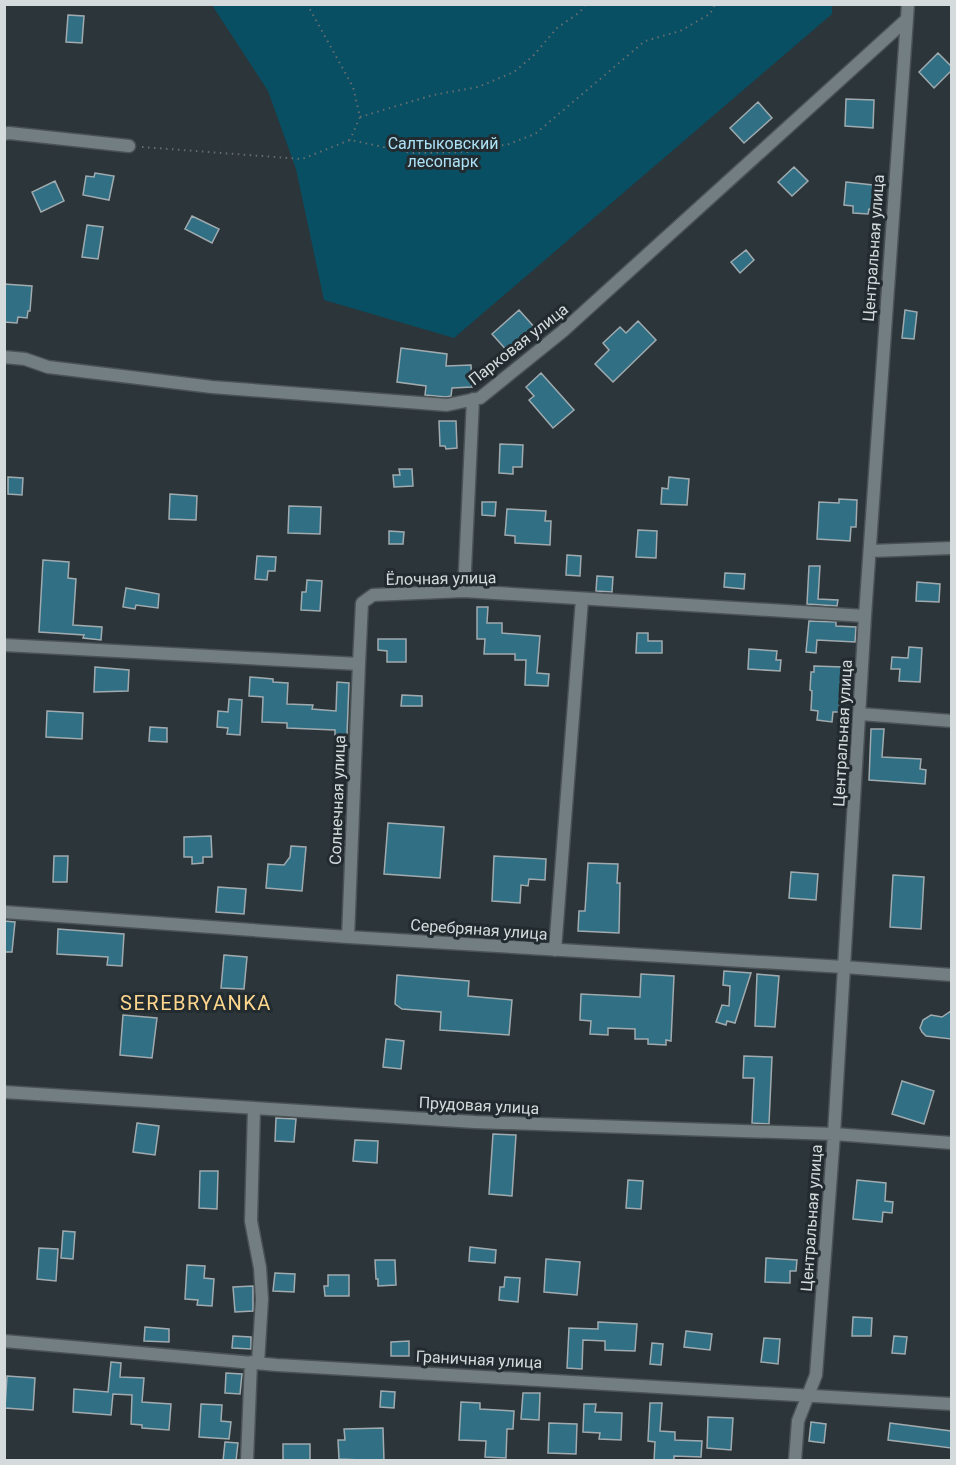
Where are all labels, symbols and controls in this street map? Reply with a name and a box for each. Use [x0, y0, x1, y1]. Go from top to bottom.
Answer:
park label: Салтыковский лесопарк [388, 134, 498, 171]
street label: Центральная улица [859, 174, 888, 322]
street label: Парковая улица [465, 300, 572, 389]
street label: Ёлочная улица [385, 568, 497, 589]
street label: Центральная улица [829, 659, 856, 807]
street label: Солнечная улица [326, 735, 349, 865]
street label: Серебряная улица [410, 915, 548, 944]
district label: SEREBRYANKA [120, 991, 272, 1015]
street label: Прудовая улица [418, 1093, 540, 1118]
street label: Центральная улица [797, 1144, 826, 1292]
street label: Граничная улица [415, 1347, 543, 1372]

